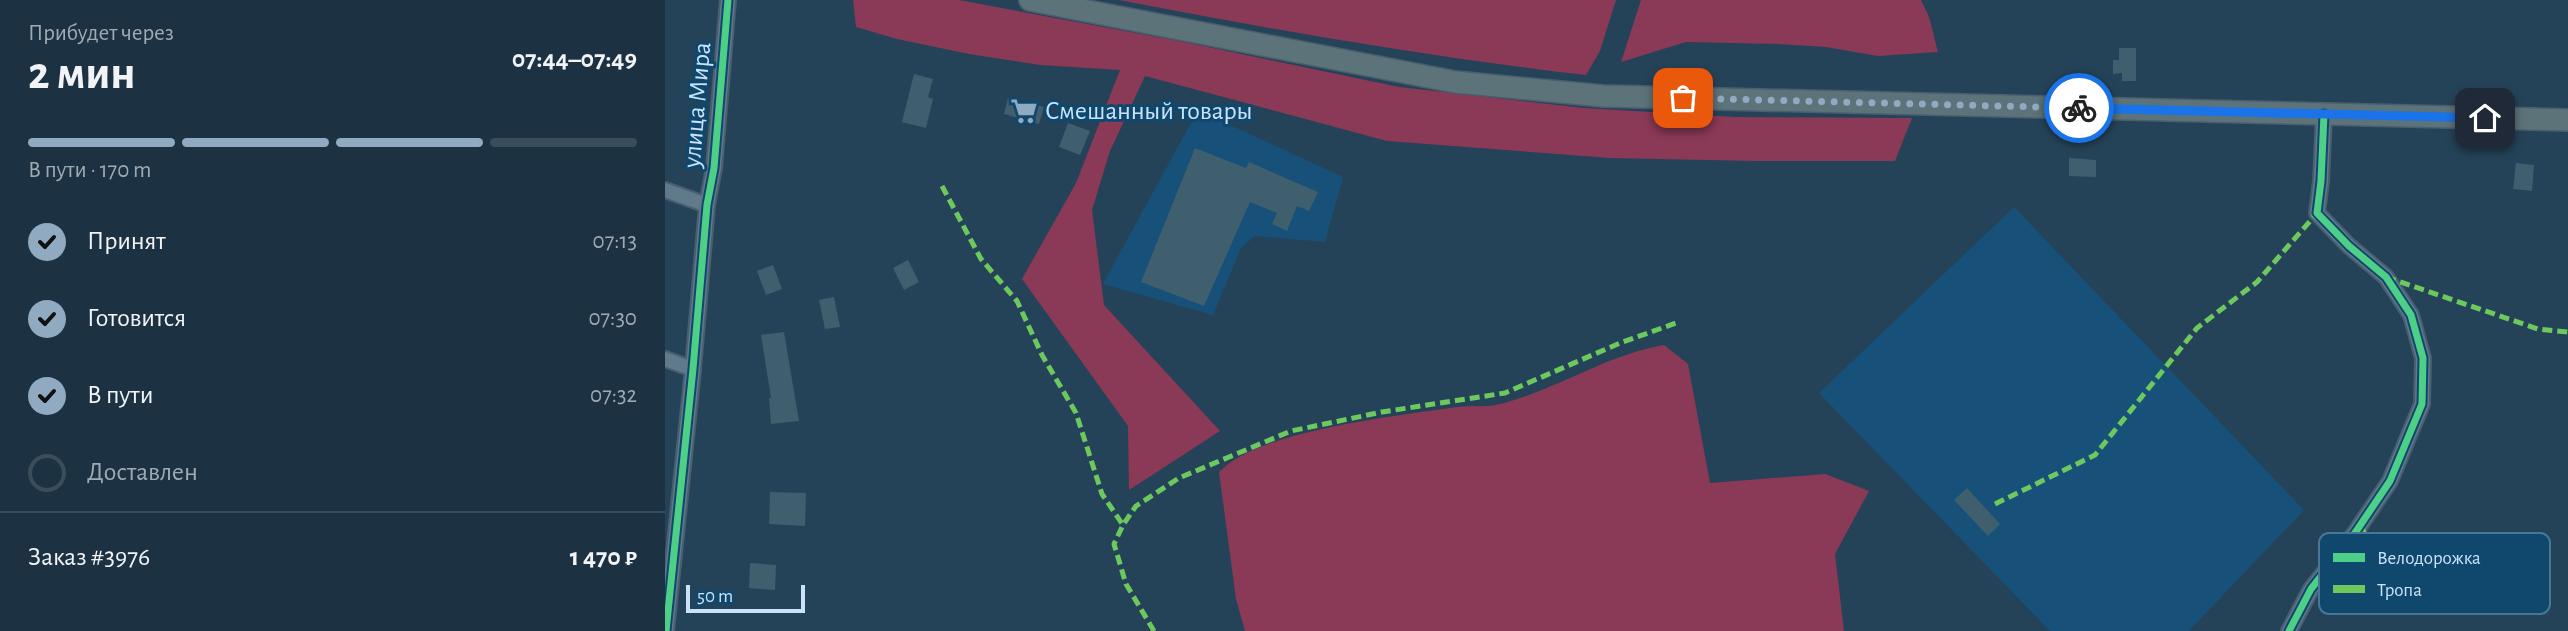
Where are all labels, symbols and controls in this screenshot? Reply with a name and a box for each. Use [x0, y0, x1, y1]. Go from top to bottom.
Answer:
text: Прибудет через [28, 22, 174, 45]
street label: улица Мира [678, 41, 715, 170]
text: 07:44–07:49 [512, 46, 637, 72]
text: 2 мин [28, 51, 136, 97]
pin [1653, 68, 1713, 128]
courier [2044, 73, 2114, 143]
icon: bag [1664, 79, 1702, 117]
pin [2455, 88, 2515, 148]
icon: bike [2060, 89, 2098, 127]
supermarket icon: Смешанный товары [1009, 96, 1039, 126]
place label: Смешанный товары [1045, 98, 1253, 124]
icon: home [2466, 99, 2504, 137]
text: В пути · 170 m [28, 159, 152, 182]
icon: check [28, 223, 66, 261]
text: Принят [87, 228, 166, 254]
text: 07:13 [593, 230, 637, 253]
icon: check [28, 300, 66, 338]
text: Готовится [87, 305, 186, 331]
text: 07:30 [588, 307, 637, 330]
icon: check [28, 377, 66, 415]
text: В пути [87, 382, 153, 408]
text: 07:32 [590, 384, 637, 407]
text: Доставлен [87, 459, 198, 485]
legend [2319, 533, 2550, 614]
text: Заказ #3976 [28, 544, 150, 570]
text: 1 470 ₽ [570, 544, 637, 570]
text: Велодорожка [2377, 549, 2481, 568]
text: Тропа [2377, 581, 2422, 600]
scale bar [686, 582, 805, 614]
text: 50 m [697, 587, 733, 606]

